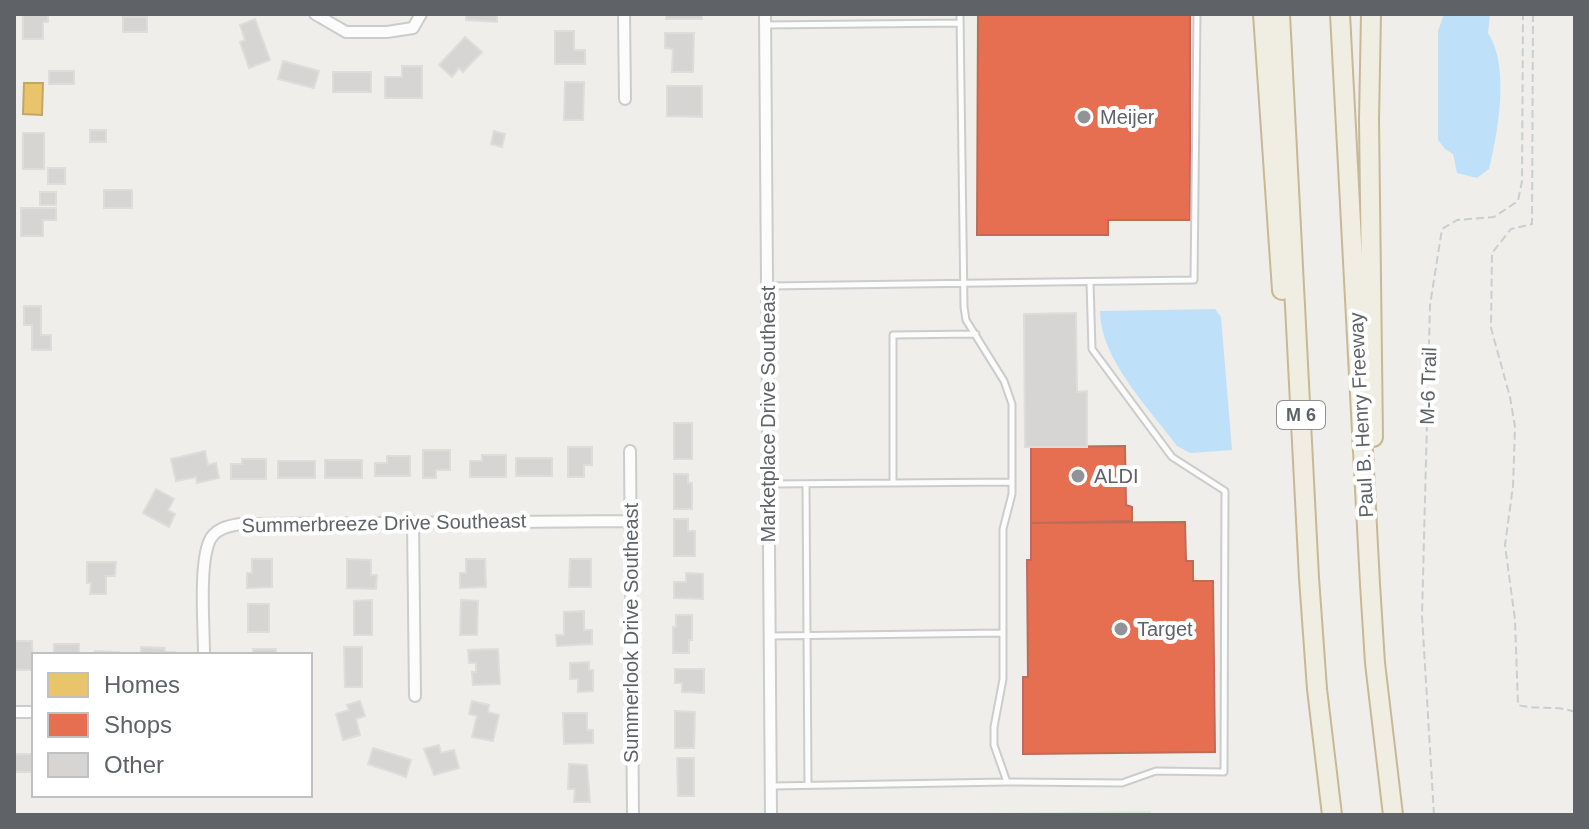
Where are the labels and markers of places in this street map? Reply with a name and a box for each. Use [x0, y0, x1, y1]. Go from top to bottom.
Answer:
place label: Meijer [1100, 106, 1155, 128]
marker: Meijer [1075, 108, 1093, 126]
place label: ALDI [1094, 465, 1138, 487]
marker: ALDI [1069, 467, 1087, 485]
place label: Target [1137, 618, 1193, 640]
marker: Target [1112, 620, 1130, 638]

